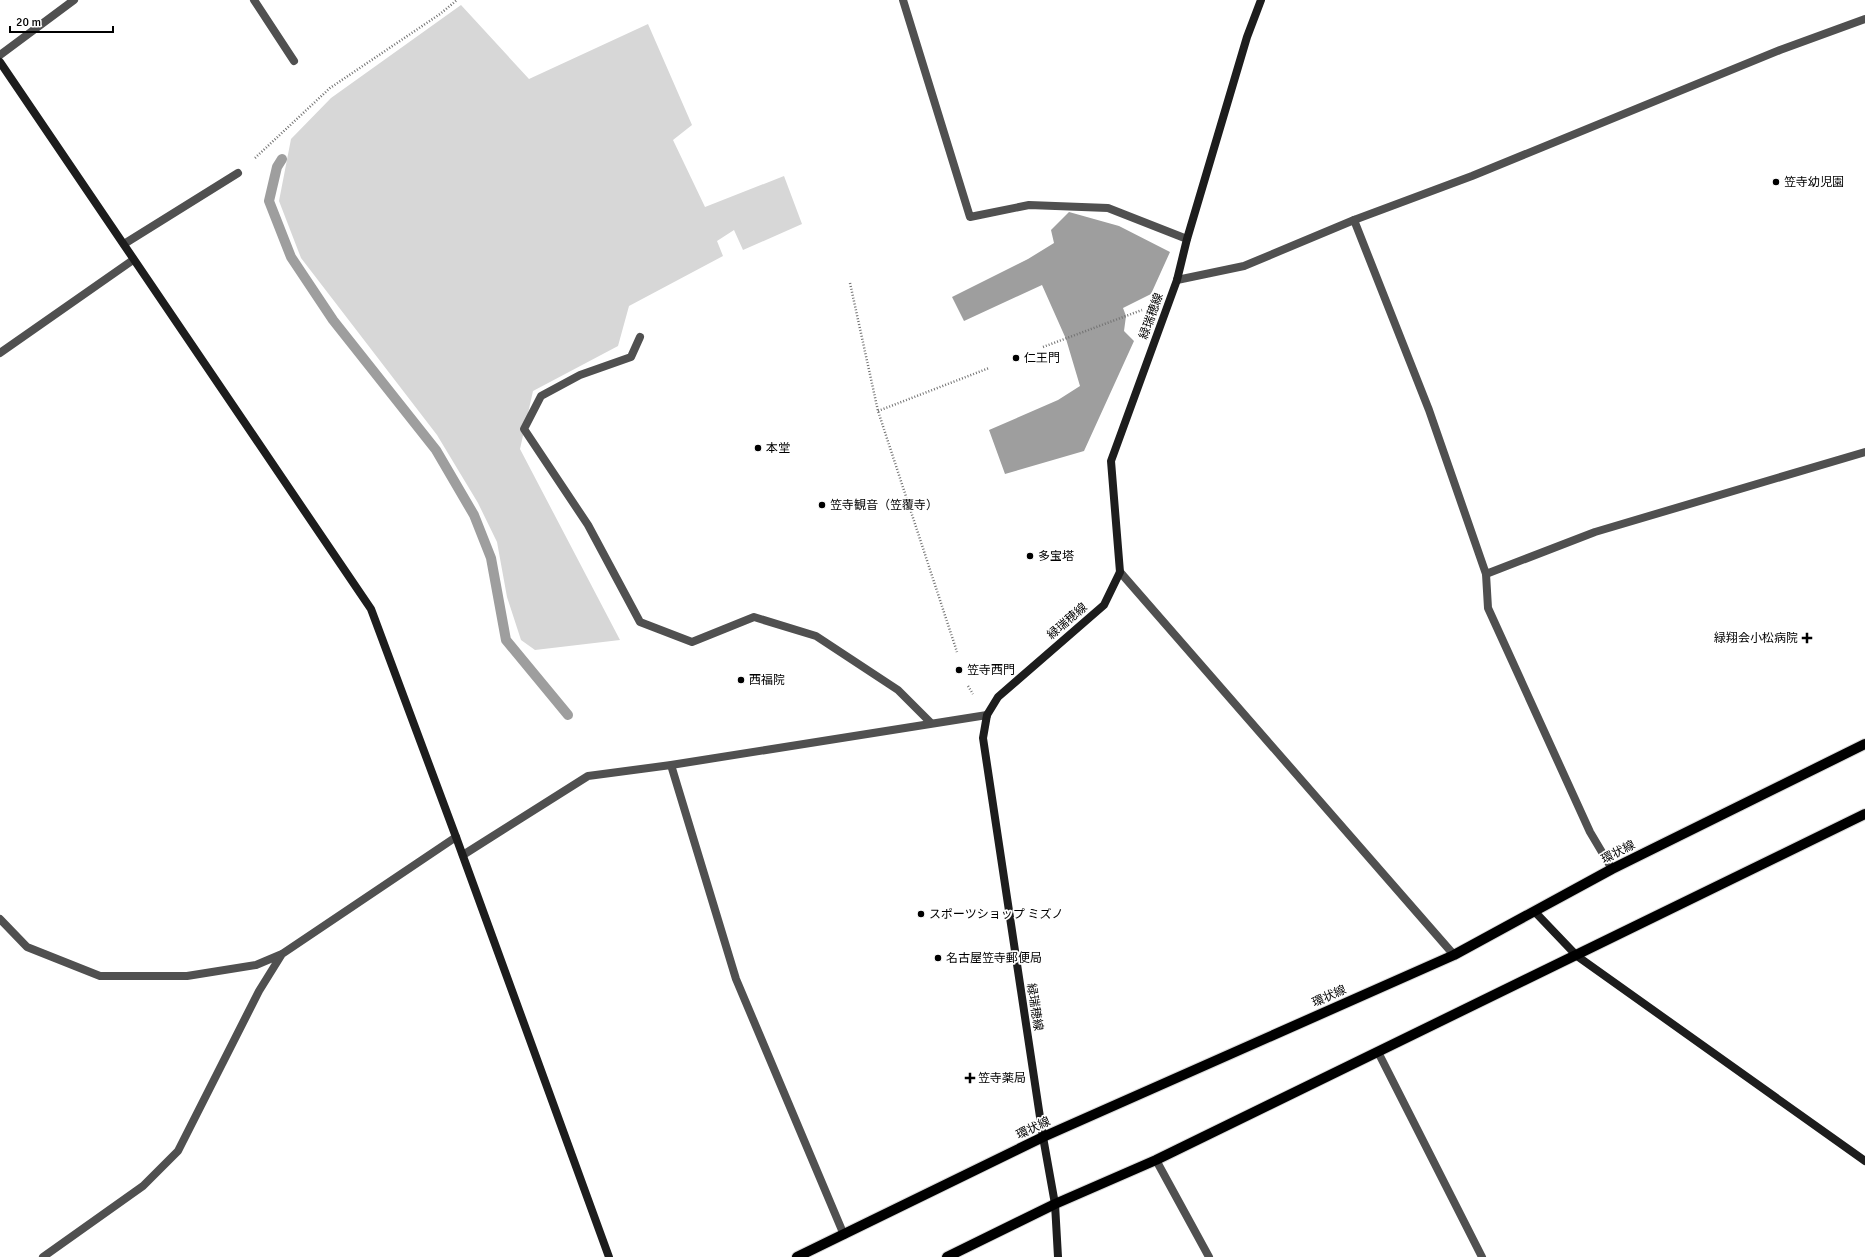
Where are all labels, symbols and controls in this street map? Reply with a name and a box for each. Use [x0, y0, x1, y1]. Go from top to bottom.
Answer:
scale bar [10, 8, 113, 34]
text: 20 m [16, 15, 41, 30]
place label: 笠寺幼児園 [1784, 175, 1844, 190]
marker: 笠寺幼児園 [1771, 177, 1781, 187]
street label: 緑瑞穂線 [1136, 291, 1167, 341]
place label: 仁王門 [1024, 351, 1060, 366]
marker: 仁王門 [1011, 353, 1021, 363]
place label: 本堂 [766, 441, 790, 456]
marker: 本堂 [753, 443, 763, 453]
place label: 笠寺観音（笠覆寺） [830, 498, 938, 513]
marker: 笠寺観音（笠覆寺） [817, 500, 827, 510]
place label: 多宝塔 [1038, 549, 1074, 564]
marker: 多宝塔 [1025, 551, 1035, 561]
street label: 緑瑞穂線 [1044, 600, 1090, 643]
place label: 緑翔会小松病院 [1714, 631, 1798, 646]
marker: 緑翔会小松病院 [1801, 632, 1813, 644]
place label: 笠寺西門 [967, 663, 1015, 678]
marker: 笠寺西門 [954, 665, 964, 675]
place label: 西福院 [749, 673, 785, 688]
marker: 西福院 [736, 675, 746, 685]
street label: 環状線 [1599, 838, 1638, 867]
place label: スポーツショップ ミズノ [929, 907, 1063, 922]
marker: スポーツショップ ミズノ [916, 909, 926, 919]
place label: 名古屋笠寺郵便局 [946, 951, 1042, 966]
marker: 名古屋笠寺郵便局 [933, 953, 943, 963]
street label: 緑瑞穂線 [1023, 982, 1046, 1032]
street label: 環状線 [1310, 982, 1349, 1011]
place label: 笠寺薬局 [978, 1071, 1026, 1086]
marker: 笠寺薬局 [965, 1073, 975, 1083]
street label: 環状線 [1014, 1114, 1053, 1143]

